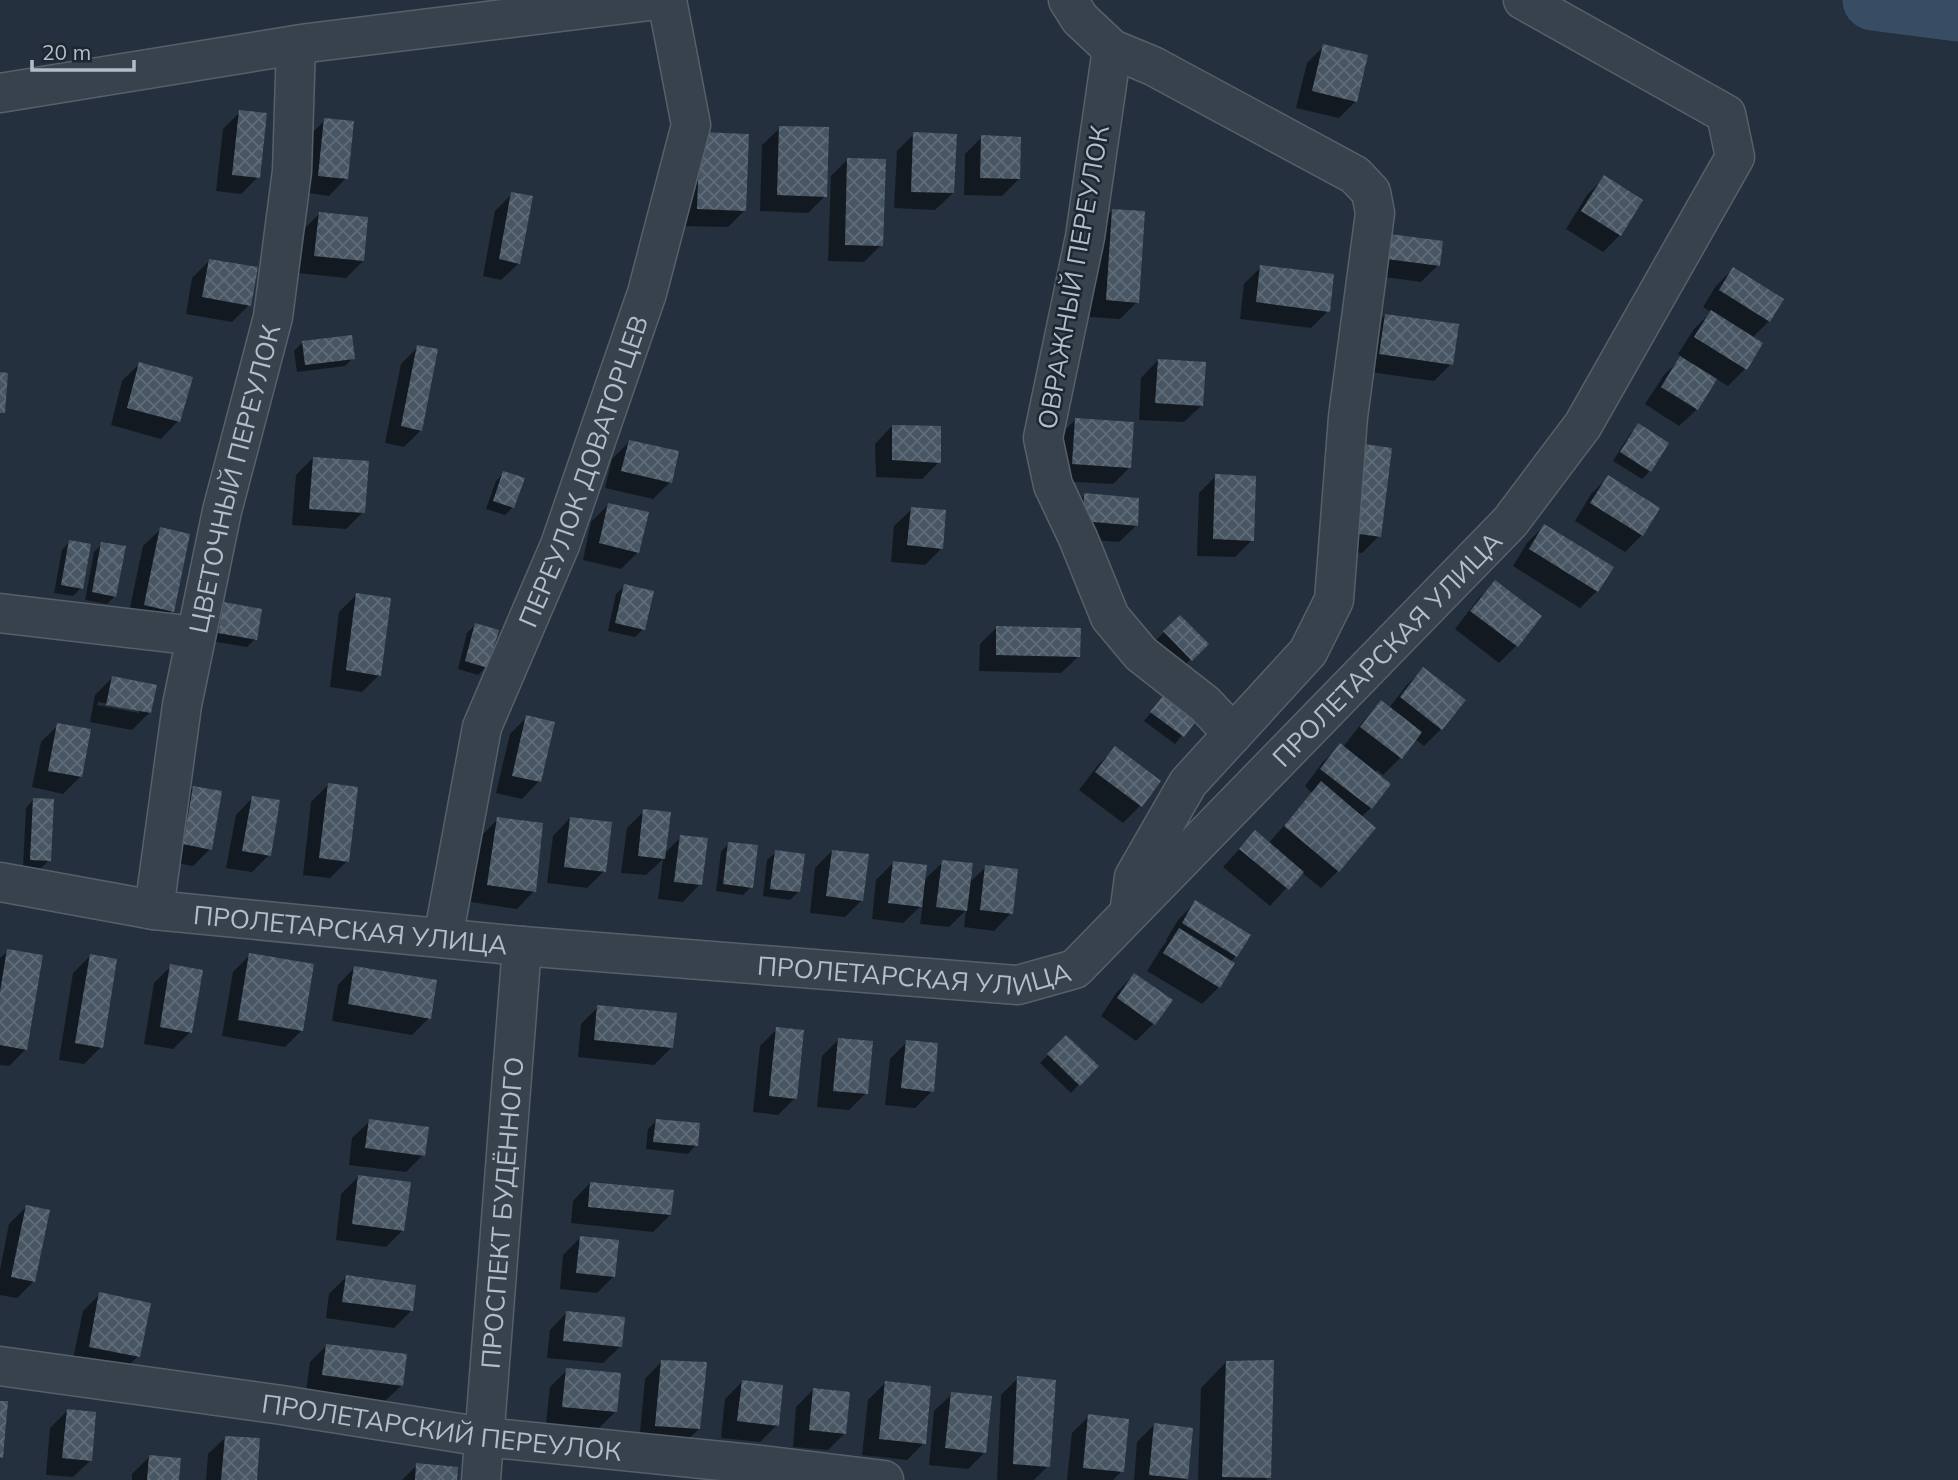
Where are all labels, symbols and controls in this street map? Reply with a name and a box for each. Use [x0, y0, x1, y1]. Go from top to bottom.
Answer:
scale bar [32, 28, 133, 72]
text: 20 m [42, 39, 91, 65]
street label: ОВРАЖНЫЙ ПЕРЕУЛОК [1030, 122, 1116, 432]
street label: ПЕРЕУЛОК ДОВАТОРЦЕВ [510, 311, 655, 632]
street label: ЦВЕТОЧНЫЙ ПЕРЕУЛОК [181, 321, 287, 636]
street label: ПРОЛЕТАРСКАЯ УЛИЦА [1265, 524, 1509, 773]
street label: ПРОЛЕТАРСКАЯ УЛИЦА [192, 897, 509, 961]
street label: ПРОЛЕТАРСКАЯ УЛИЦА [756, 948, 1074, 1002]
street label: ПРОСПЕКТ БУДЁННОГО [473, 1056, 530, 1370]
street label: ПРОЛЕТАРСКИЙ ПЕРЕУЛОК [260, 1386, 623, 1467]

